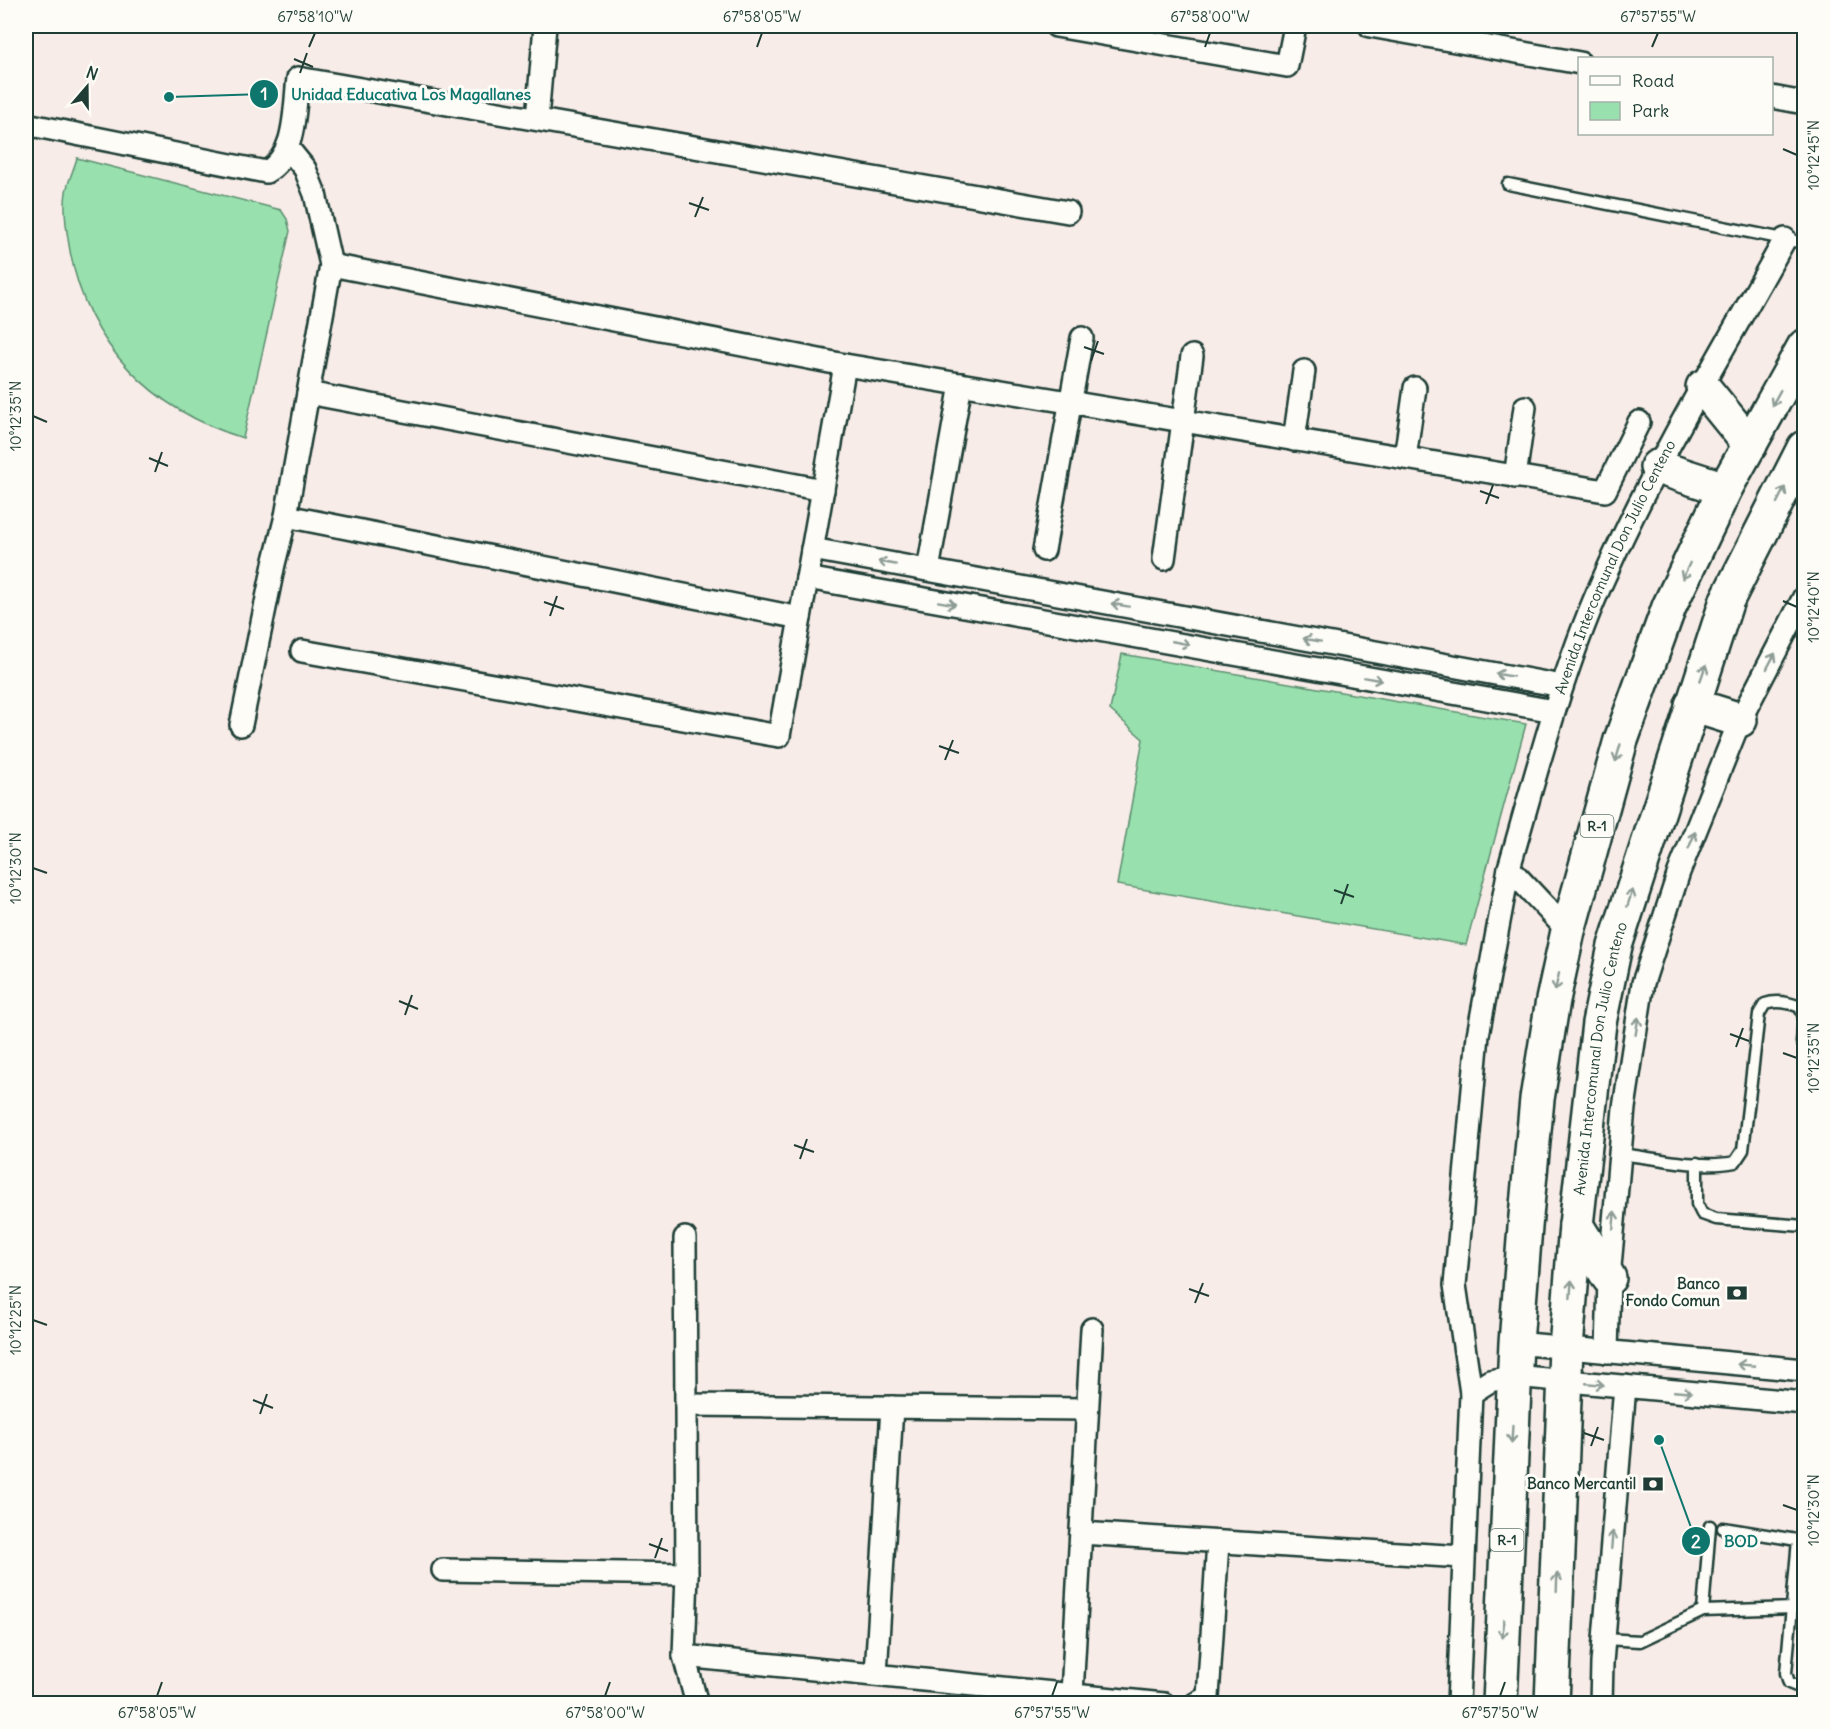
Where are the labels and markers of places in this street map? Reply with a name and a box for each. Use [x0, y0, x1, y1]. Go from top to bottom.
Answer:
callout: Unidad Educativa Los Magallanes [249, 77, 543, 111]
place label: Banco Fondo Comun [1626, 1274, 1721, 1310]
bank icon: Banco Fondo Comun [1725, 1281, 1749, 1305]
bank icon: Banco Mercantil [1641, 1472, 1665, 1496]
place label: Banco Mercantil [1527, 1474, 1636, 1493]
callout: BOD [1681, 1524, 1770, 1558]

